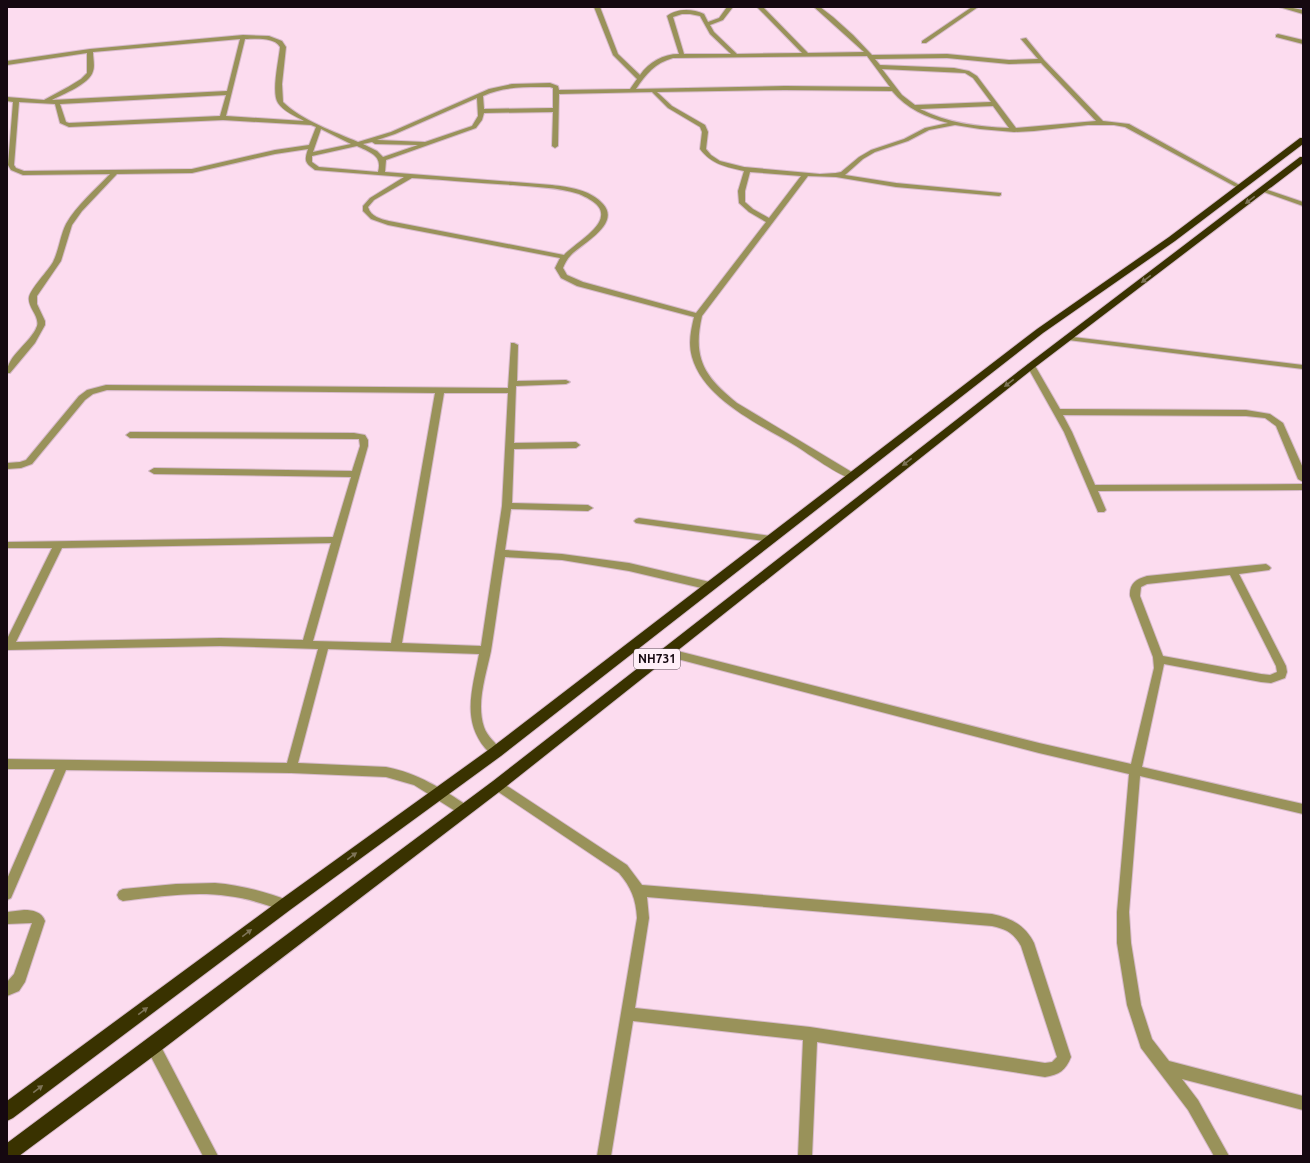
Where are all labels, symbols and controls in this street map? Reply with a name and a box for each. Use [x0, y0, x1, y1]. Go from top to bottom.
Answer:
one-way arrow [1245, 196, 1256, 205]
one-way arrow [1141, 274, 1152, 283]
one-way arrow [1004, 378, 1015, 387]
one-way arrow [901, 458, 912, 467]
road number: NH731 [634, 649, 680, 669]
one-way arrow [346, 852, 357, 861]
one-way arrow [241, 929, 252, 937]
one-way arrow [137, 1007, 148, 1015]
one-way arrow [33, 1084, 44, 1093]

